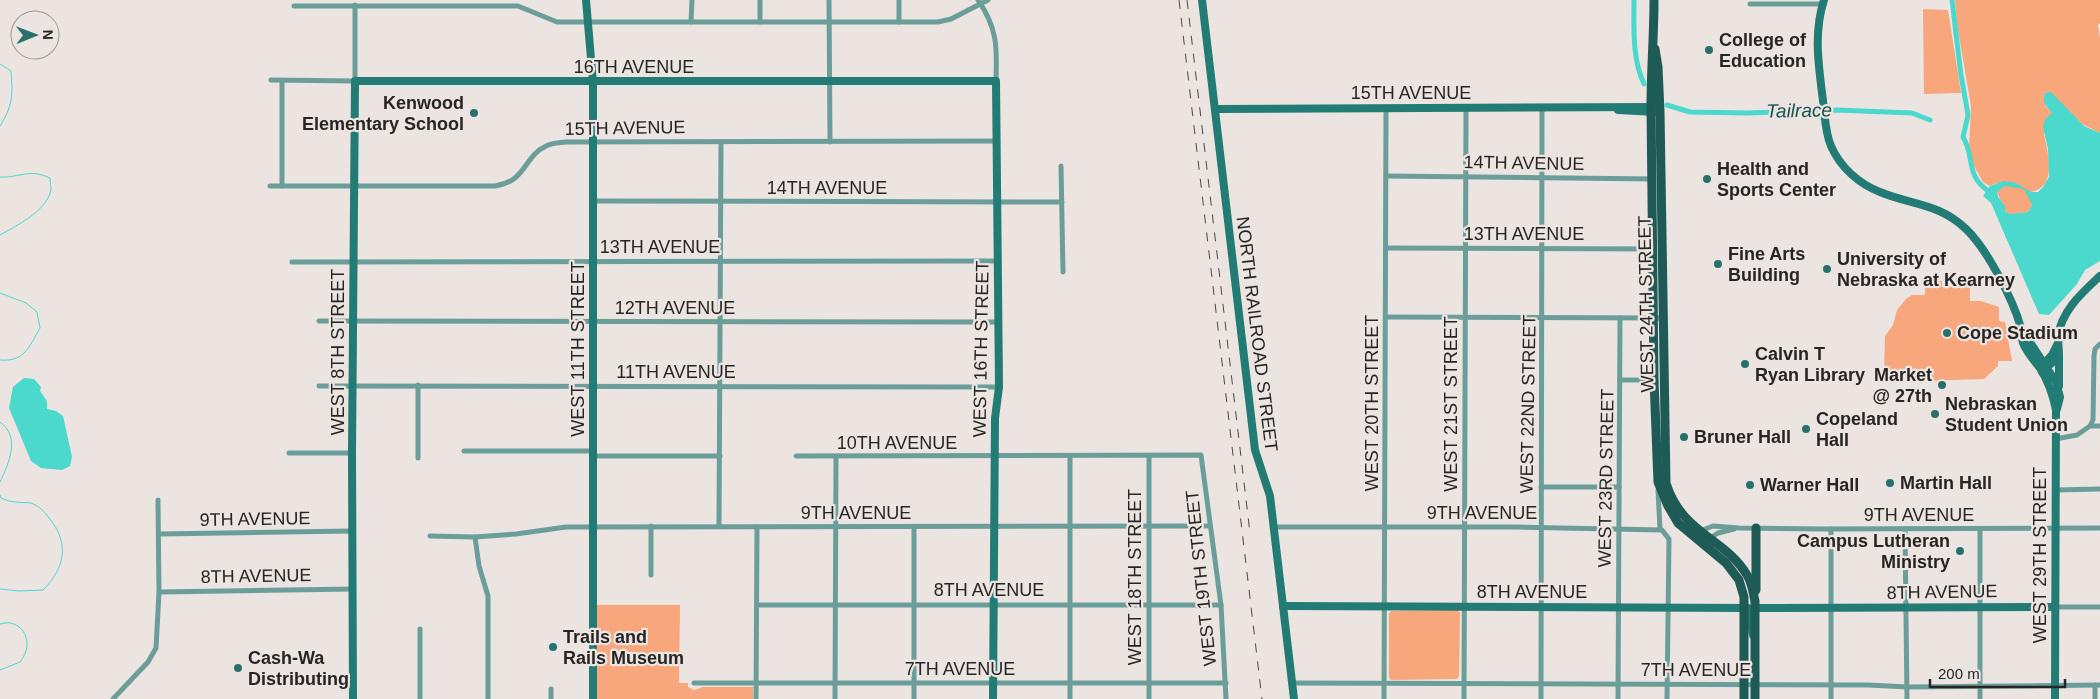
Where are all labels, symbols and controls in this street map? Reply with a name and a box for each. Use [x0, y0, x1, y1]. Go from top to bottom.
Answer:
north arrow [10, 10, 60, 60]
text: N [40, 30, 56, 40]
place label: College of Education [1719, 30, 1807, 71]
marker: College of Education [1703, 44, 1715, 56]
street label: 16TH AVENUE [574, 57, 694, 77]
street label: 15TH AVENUE [1351, 83, 1471, 103]
place label: Kenwood Elementary School [302, 93, 464, 134]
water label: Tailrace [1766, 99, 1832, 122]
marker: Kenwood Elementary School [468, 107, 480, 119]
street label: 15TH AVENUE [564, 117, 686, 139]
street label: 14TH AVENUE [1463, 152, 1585, 174]
place label: Health and Sports Center [1717, 159, 1836, 200]
marker: Health and Sports Center [1701, 173, 1713, 185]
street label: 14TH AVENUE [767, 178, 887, 198]
street label: NORTH RAILROAD STREET [1233, 215, 1281, 453]
street label: WEST 24TH STREET [1634, 215, 1658, 393]
street label: 13TH AVENUE [1464, 224, 1584, 244]
street label: 13TH AVENUE [600, 237, 720, 257]
place label: Fine Arts Building [1728, 244, 1805, 285]
place label: University of Nebraska at Kearney [1837, 249, 2015, 290]
marker: Fine Arts Building [1712, 258, 1724, 270]
street label: WEST 16TH STREET [969, 260, 993, 438]
street label: WEST 11TH STREET [568, 261, 588, 437]
marker: University of Nebraska at Kearney [1821, 263, 1833, 275]
street label: WEST 8TH STREET [328, 269, 348, 435]
street label: 12TH AVENUE [615, 298, 735, 318]
street label: WEST 22ND STREET [1516, 314, 1540, 494]
street label: WEST 20TH STREET [1362, 315, 1382, 491]
street label: WEST 21ST STREET [1441, 316, 1461, 492]
place label: Cope Stadium [1957, 323, 2078, 343]
marker: Cope Stadium [1941, 327, 1953, 339]
place label: Calvin T Ryan Library [1755, 344, 1865, 385]
marker: Calvin T Ryan Library [1739, 358, 1751, 370]
street label: 11TH AVENUE [616, 362, 736, 382]
place label: Market @ 27th [1872, 365, 1932, 406]
marker: Market @ 27th [1936, 379, 1948, 391]
street label: WEST 23RD STREET [1594, 388, 1618, 568]
place label: Nebraskan Student Union [1945, 394, 2068, 435]
marker: Nebraskan Student Union [1929, 408, 1941, 420]
place label: Copeland Hall [1816, 409, 1898, 450]
marker: Copeland Hall [1800, 423, 1812, 435]
place label: Bruner Hall [1694, 427, 1791, 447]
marker: Bruner Hall [1678, 431, 1690, 443]
street label: 10TH AVENUE [837, 433, 957, 453]
street label: WEST 29TH STREET [2030, 467, 2050, 643]
place label: Martin Hall [1900, 473, 1992, 493]
place label: Warner Hall [1760, 475, 1859, 495]
marker: Martin Hall [1884, 477, 1896, 489]
marker: Warner Hall [1744, 479, 1756, 491]
street label: WEST 18TH STREET [1125, 489, 1145, 665]
street label: WEST 19TH STREET [1182, 489, 1220, 667]
street label: 9TH AVENUE [801, 503, 911, 523]
street label: 9TH AVENUE [1427, 503, 1537, 523]
street label: 9TH AVENUE [1864, 505, 1974, 525]
street label: 9TH AVENUE [199, 508, 311, 530]
place label: Campus Lutheran Ministry [1797, 531, 1950, 572]
marker: Campus Lutheran Ministry [1954, 545, 1966, 557]
street label: 8TH AVENUE [200, 565, 312, 587]
street label: 8TH AVENUE [934, 580, 1044, 600]
street label: 8TH AVENUE [1886, 581, 1998, 603]
street label: 8TH AVENUE [1477, 582, 1587, 602]
place label: Trails and Rails Museum [563, 627, 684, 668]
marker: Trails and Rails Museum [547, 641, 559, 653]
place label: Cash-Wa Distributing [248, 648, 349, 689]
scale bar [1930, 656, 2065, 688]
street label: 7TH AVENUE [905, 659, 1015, 679]
street label: 7TH AVENUE [1641, 660, 1751, 680]
marker: Cash-Wa Distributing [232, 662, 244, 674]
text: 200 m [1938, 665, 1980, 682]

